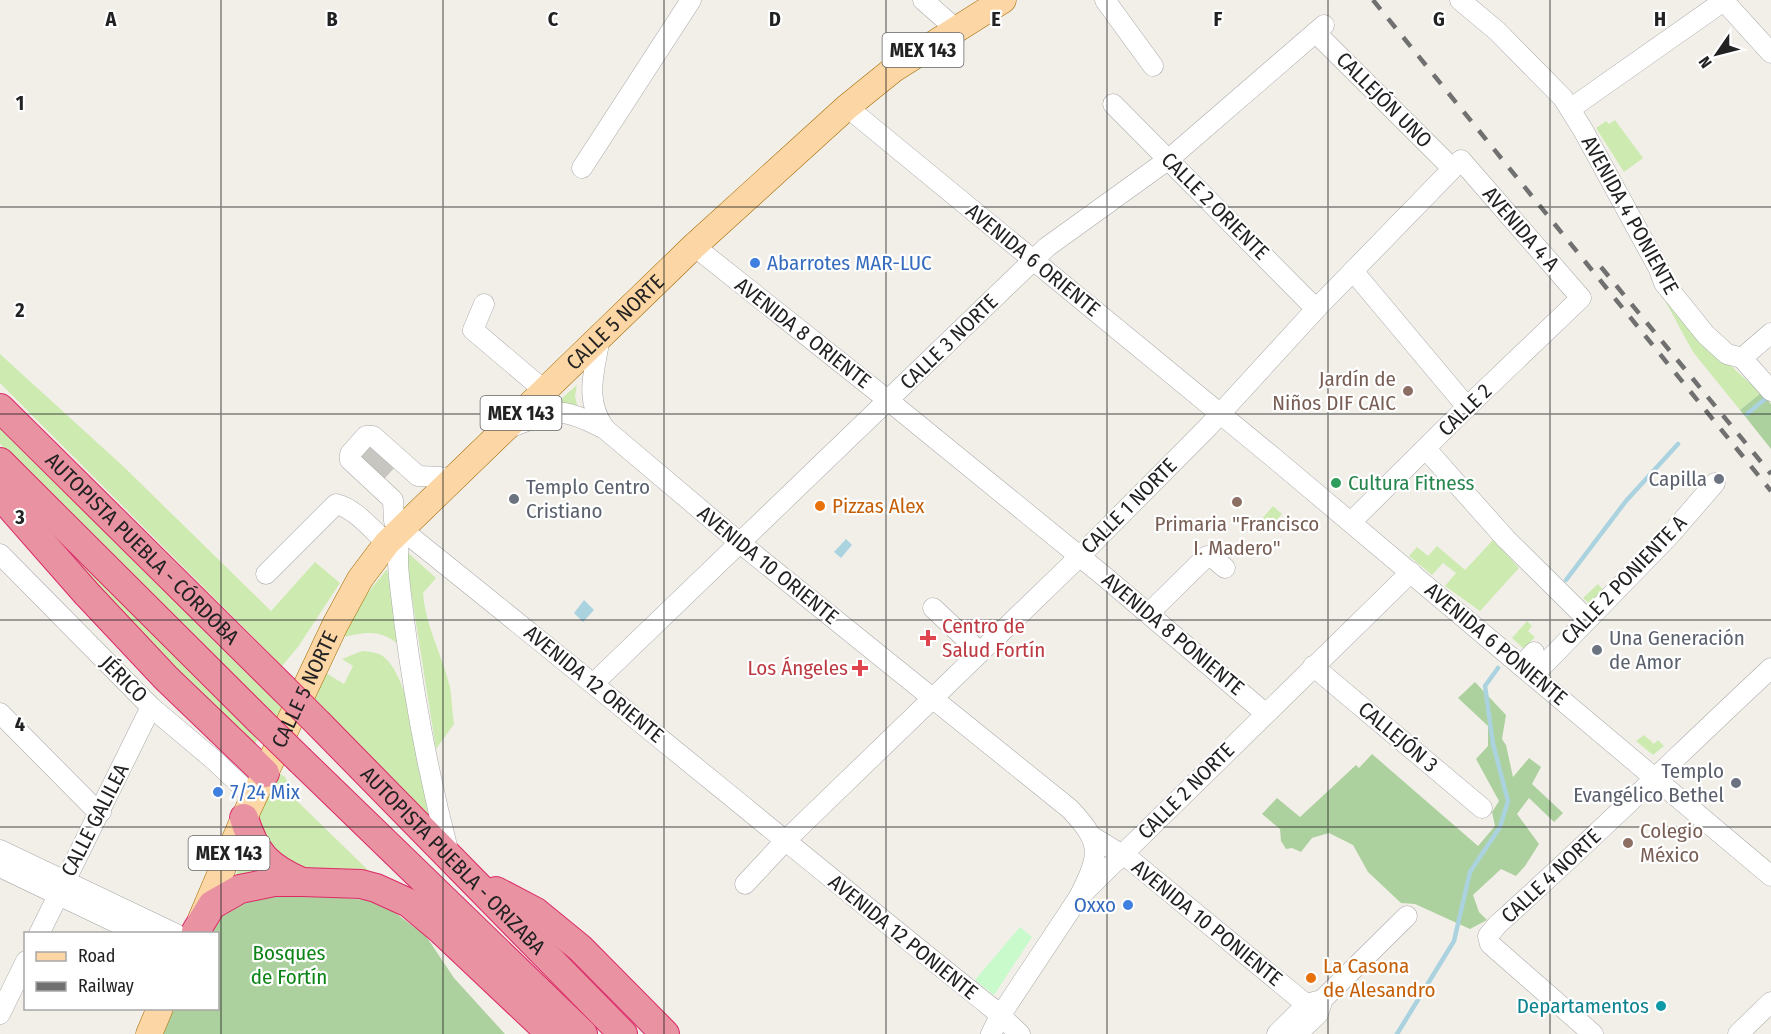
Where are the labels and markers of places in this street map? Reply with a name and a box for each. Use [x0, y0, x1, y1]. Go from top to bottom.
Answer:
place label: Abarrotes MAR-LUC [767, 250, 932, 276]
marker: Abarrotes MAR-LUC [748, 256, 762, 270]
place label: Jardín de Niños DIF CAIC [1272, 366, 1396, 416]
marker: Jardín de Niños DIF CAIC [1401, 384, 1415, 398]
place label: Capilla [1649, 466, 1707, 492]
place label: Cultura Fitness [1348, 470, 1474, 496]
marker: Capilla [1712, 472, 1726, 486]
place label: Templo Centro Cristiano [526, 474, 650, 524]
marker: Cultura Fitness [1329, 476, 1343, 490]
marker: Templo Centro Cristiano [507, 492, 521, 506]
place label: Pizzas Alex [832, 493, 925, 519]
marker: Primaria "Francisco I. Madero" [1230, 495, 1244, 509]
marker: Pizzas Alex [813, 499, 827, 513]
place label: Primaria "Francisco I. Madero" [1155, 511, 1319, 561]
place label: Centro de Salud Fortín [942, 613, 1045, 663]
place label: Una Generación de Amor [1609, 625, 1745, 675]
marker: Centro de Salud Fortín [919, 629, 937, 647]
marker: Una Generación de Amor [1590, 643, 1604, 657]
place label: Los Ángeles [747, 655, 848, 681]
marker: Los Ángeles [853, 661, 867, 675]
place label: Templo Evangélico Bethel [1573, 758, 1724, 808]
marker: Templo Evangélico Bethel [1729, 776, 1743, 790]
place label: 7/24 Mix [230, 779, 301, 805]
marker: 7/24 Mix [211, 785, 225, 799]
place label: Colegio México [1640, 818, 1703, 868]
marker: Colegio México [1621, 836, 1635, 850]
place label: Oxxo [1074, 892, 1116, 918]
marker: Oxxo [1121, 898, 1135, 912]
place label: La Casona de Alesandro [1323, 953, 1436, 1003]
marker: La Casona de Alesandro [1304, 971, 1318, 985]
place label: Departamentos [1517, 993, 1649, 1019]
marker: Departamentos [1654, 999, 1668, 1013]

